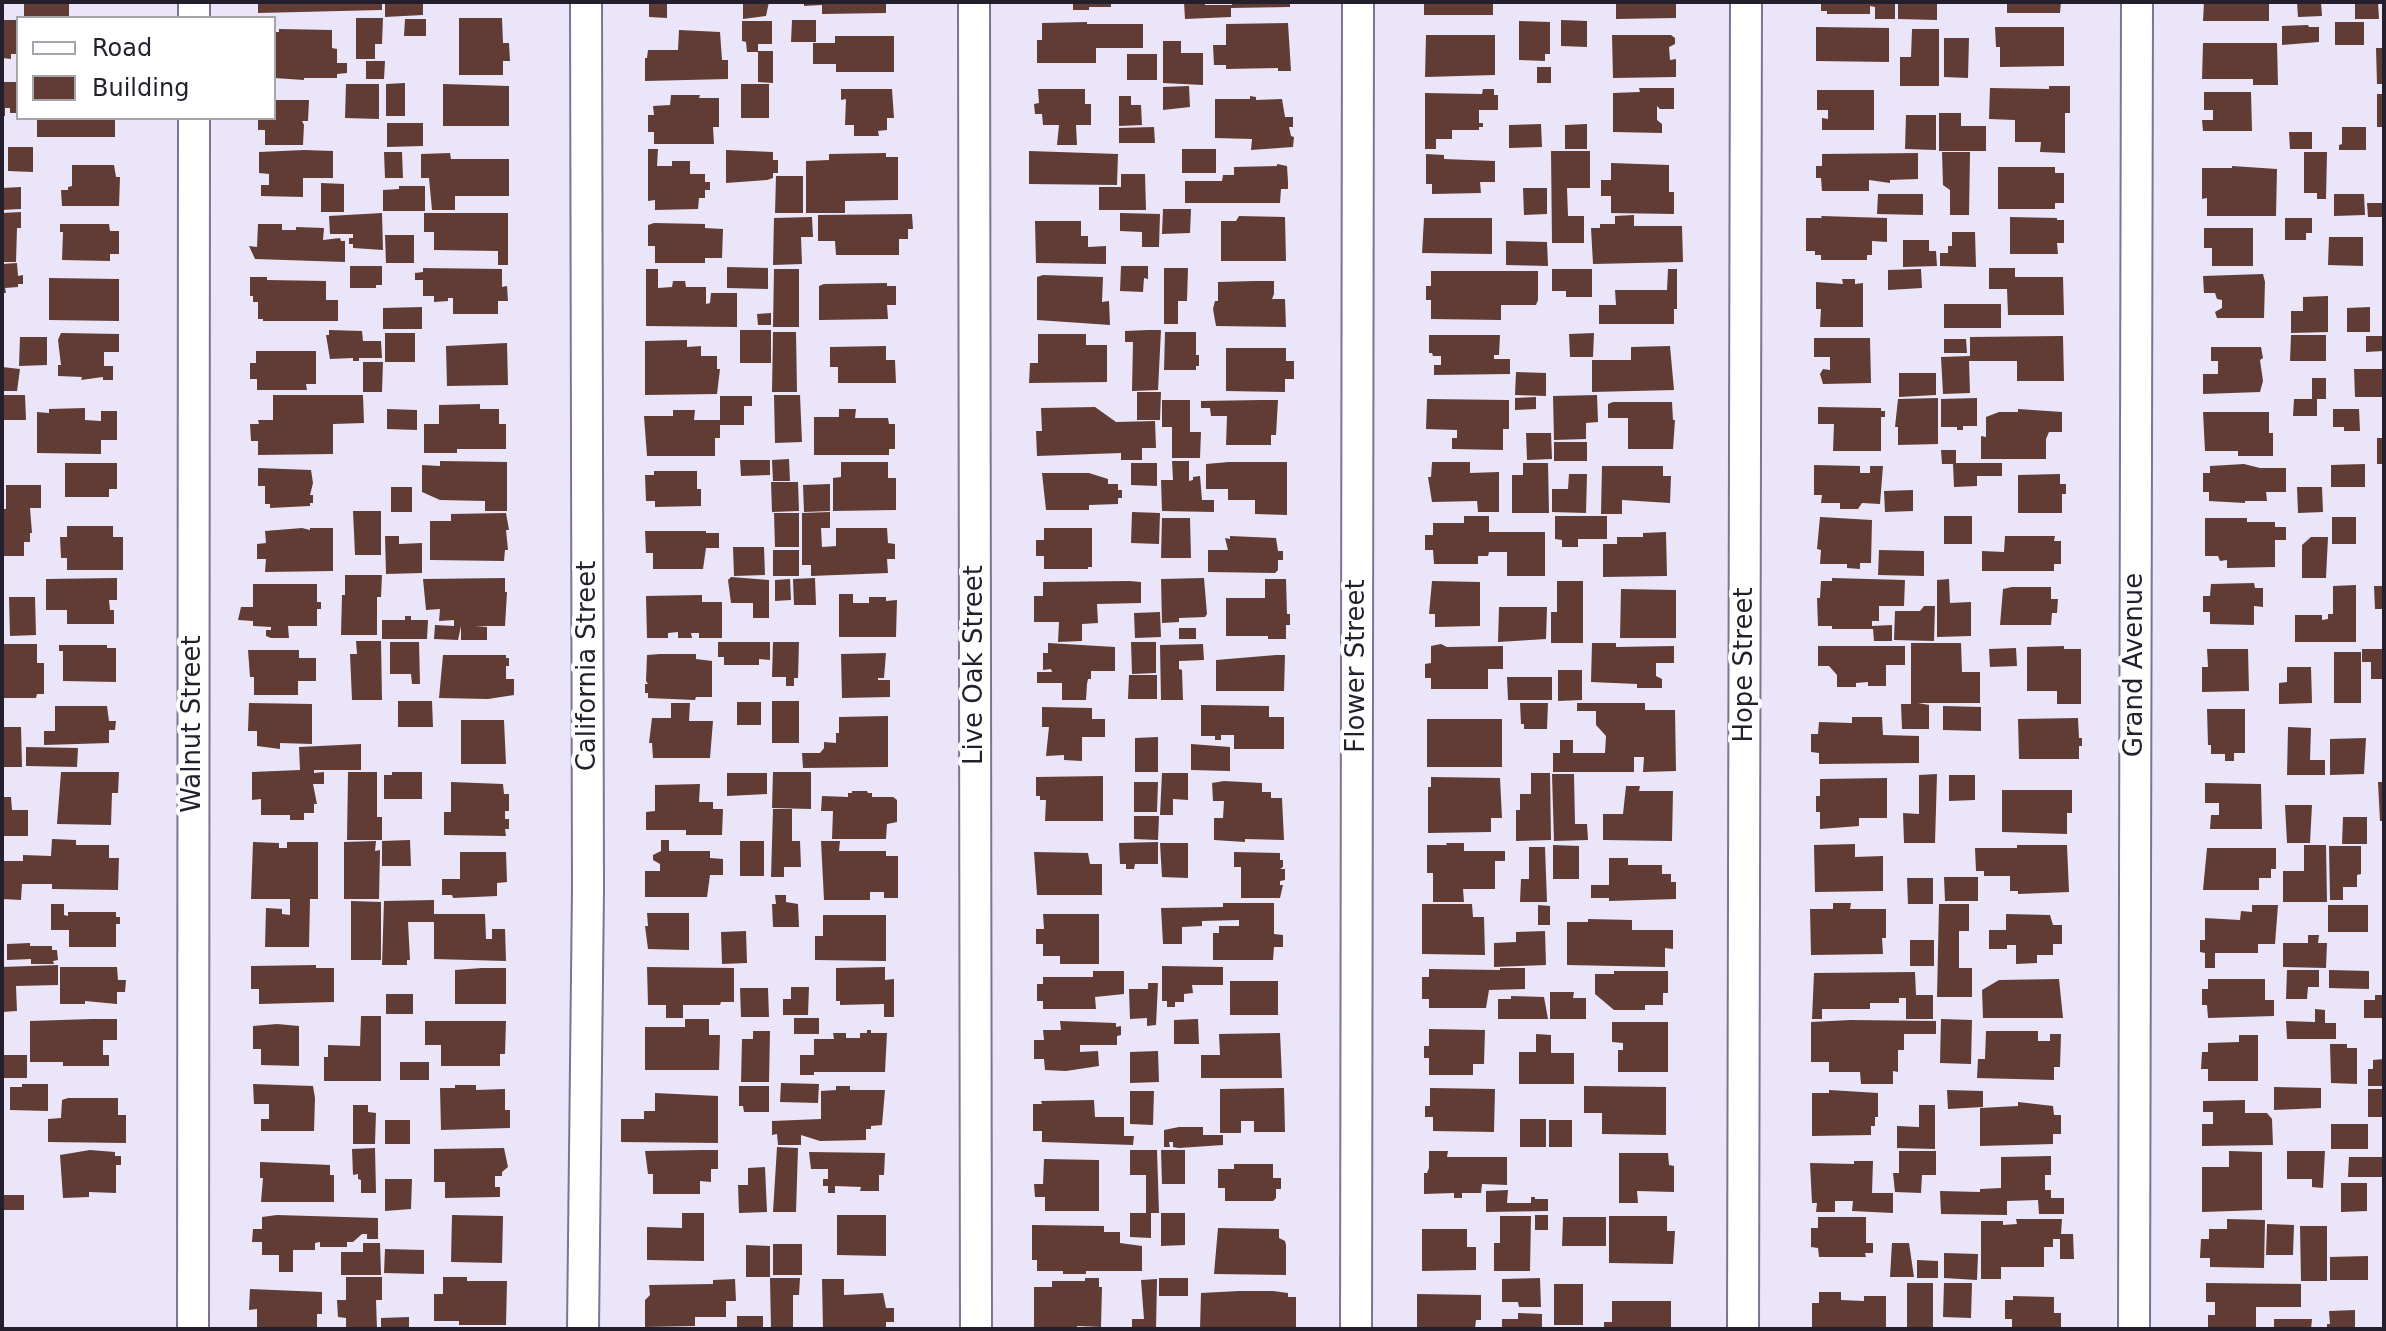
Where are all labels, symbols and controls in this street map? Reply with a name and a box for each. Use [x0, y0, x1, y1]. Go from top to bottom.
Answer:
legend [16, 16, 276, 120]
text: Road [92, 34, 152, 62]
text: Building [92, 74, 189, 102]
street label: California Street [572, 561, 604, 771]
street label: Live Oak Street [959, 565, 991, 765]
street label: Grand Avenue [2119, 573, 2151, 757]
street label: Flower Street [1341, 579, 1373, 753]
street label: Hope Street [1729, 587, 1761, 743]
street label: Walnut Street [177, 635, 209, 813]

